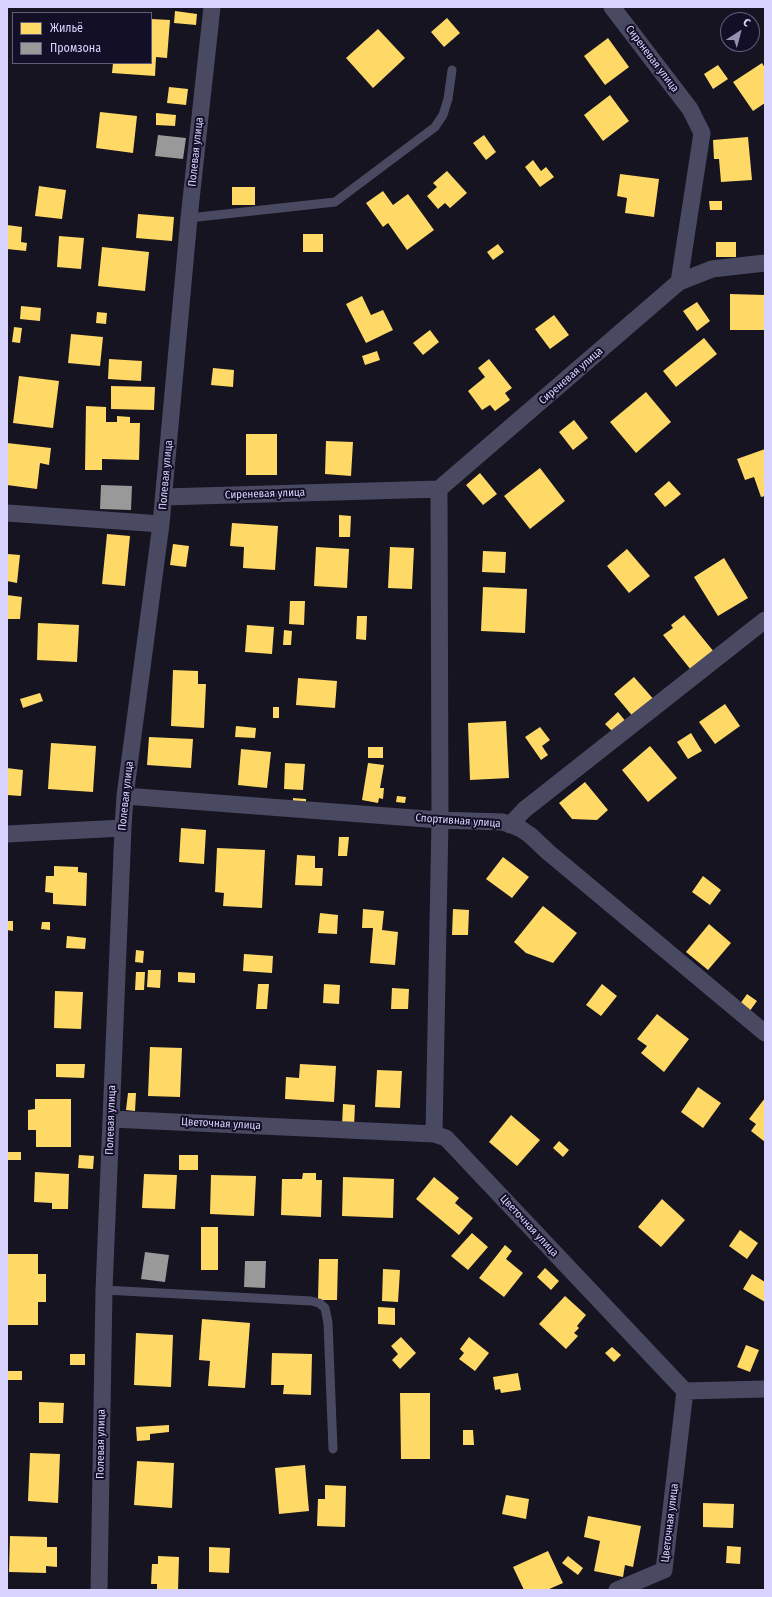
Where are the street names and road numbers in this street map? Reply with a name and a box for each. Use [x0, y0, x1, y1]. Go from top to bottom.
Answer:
street label: Сиреневая улица [623, 23, 681, 95]
street label: Полевая улица [186, 117, 206, 187]
street label: Сиреневая улица [536, 345, 606, 407]
street label: Полевая улица [156, 440, 176, 510]
street label: Сиреневая улица [225, 486, 305, 502]
street label: Полевая улица [116, 761, 136, 831]
street label: Спортивная улица [415, 811, 501, 831]
street label: Полевая улица [103, 1085, 119, 1155]
street label: Цветочная улица [181, 1115, 261, 1133]
street label: Цветочная улица [497, 1192, 561, 1260]
street label: Полевая улица [94, 1409, 108, 1479]
street label: Цветочная улица [659, 1483, 681, 1563]

